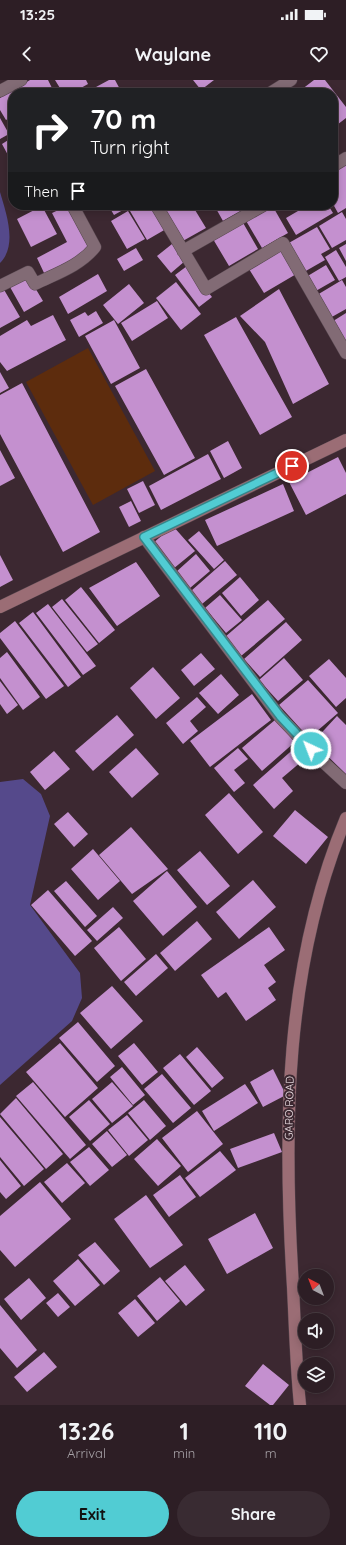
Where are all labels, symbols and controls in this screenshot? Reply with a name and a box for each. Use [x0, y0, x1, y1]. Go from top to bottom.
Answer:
text: 13:25 [20, 5, 55, 24]
icon: back [16, 43, 38, 65]
text: Waylane [135, 43, 211, 66]
icon: heart [308, 43, 330, 65]
text: 70 m [90, 101, 156, 136]
icon: right [24, 104, 76, 156]
text: Turn right [90, 136, 170, 159]
icon: arrive [67, 180, 89, 202]
text: Then [24, 182, 59, 201]
pin [275, 449, 309, 483]
icon: arrive [281, 455, 303, 477]
position arrow [290, 728, 332, 770]
street label: GARO ROAD [281, 1076, 297, 1140]
north arrow [298, 1269, 334, 1305]
map controls [298, 1269, 334, 1393]
button: sound [298, 1313, 334, 1349]
button: layers [298, 1357, 334, 1393]
text: 13:26 [59, 1416, 114, 1446]
text: 1 [179, 1416, 189, 1446]
text: 110 [254, 1416, 287, 1446]
text: Arrival [67, 1445, 106, 1461]
text: min [173, 1445, 195, 1461]
text: m [265, 1445, 277, 1461]
button: Exit [16, 1491, 169, 1537]
button: Share [177, 1491, 330, 1537]

